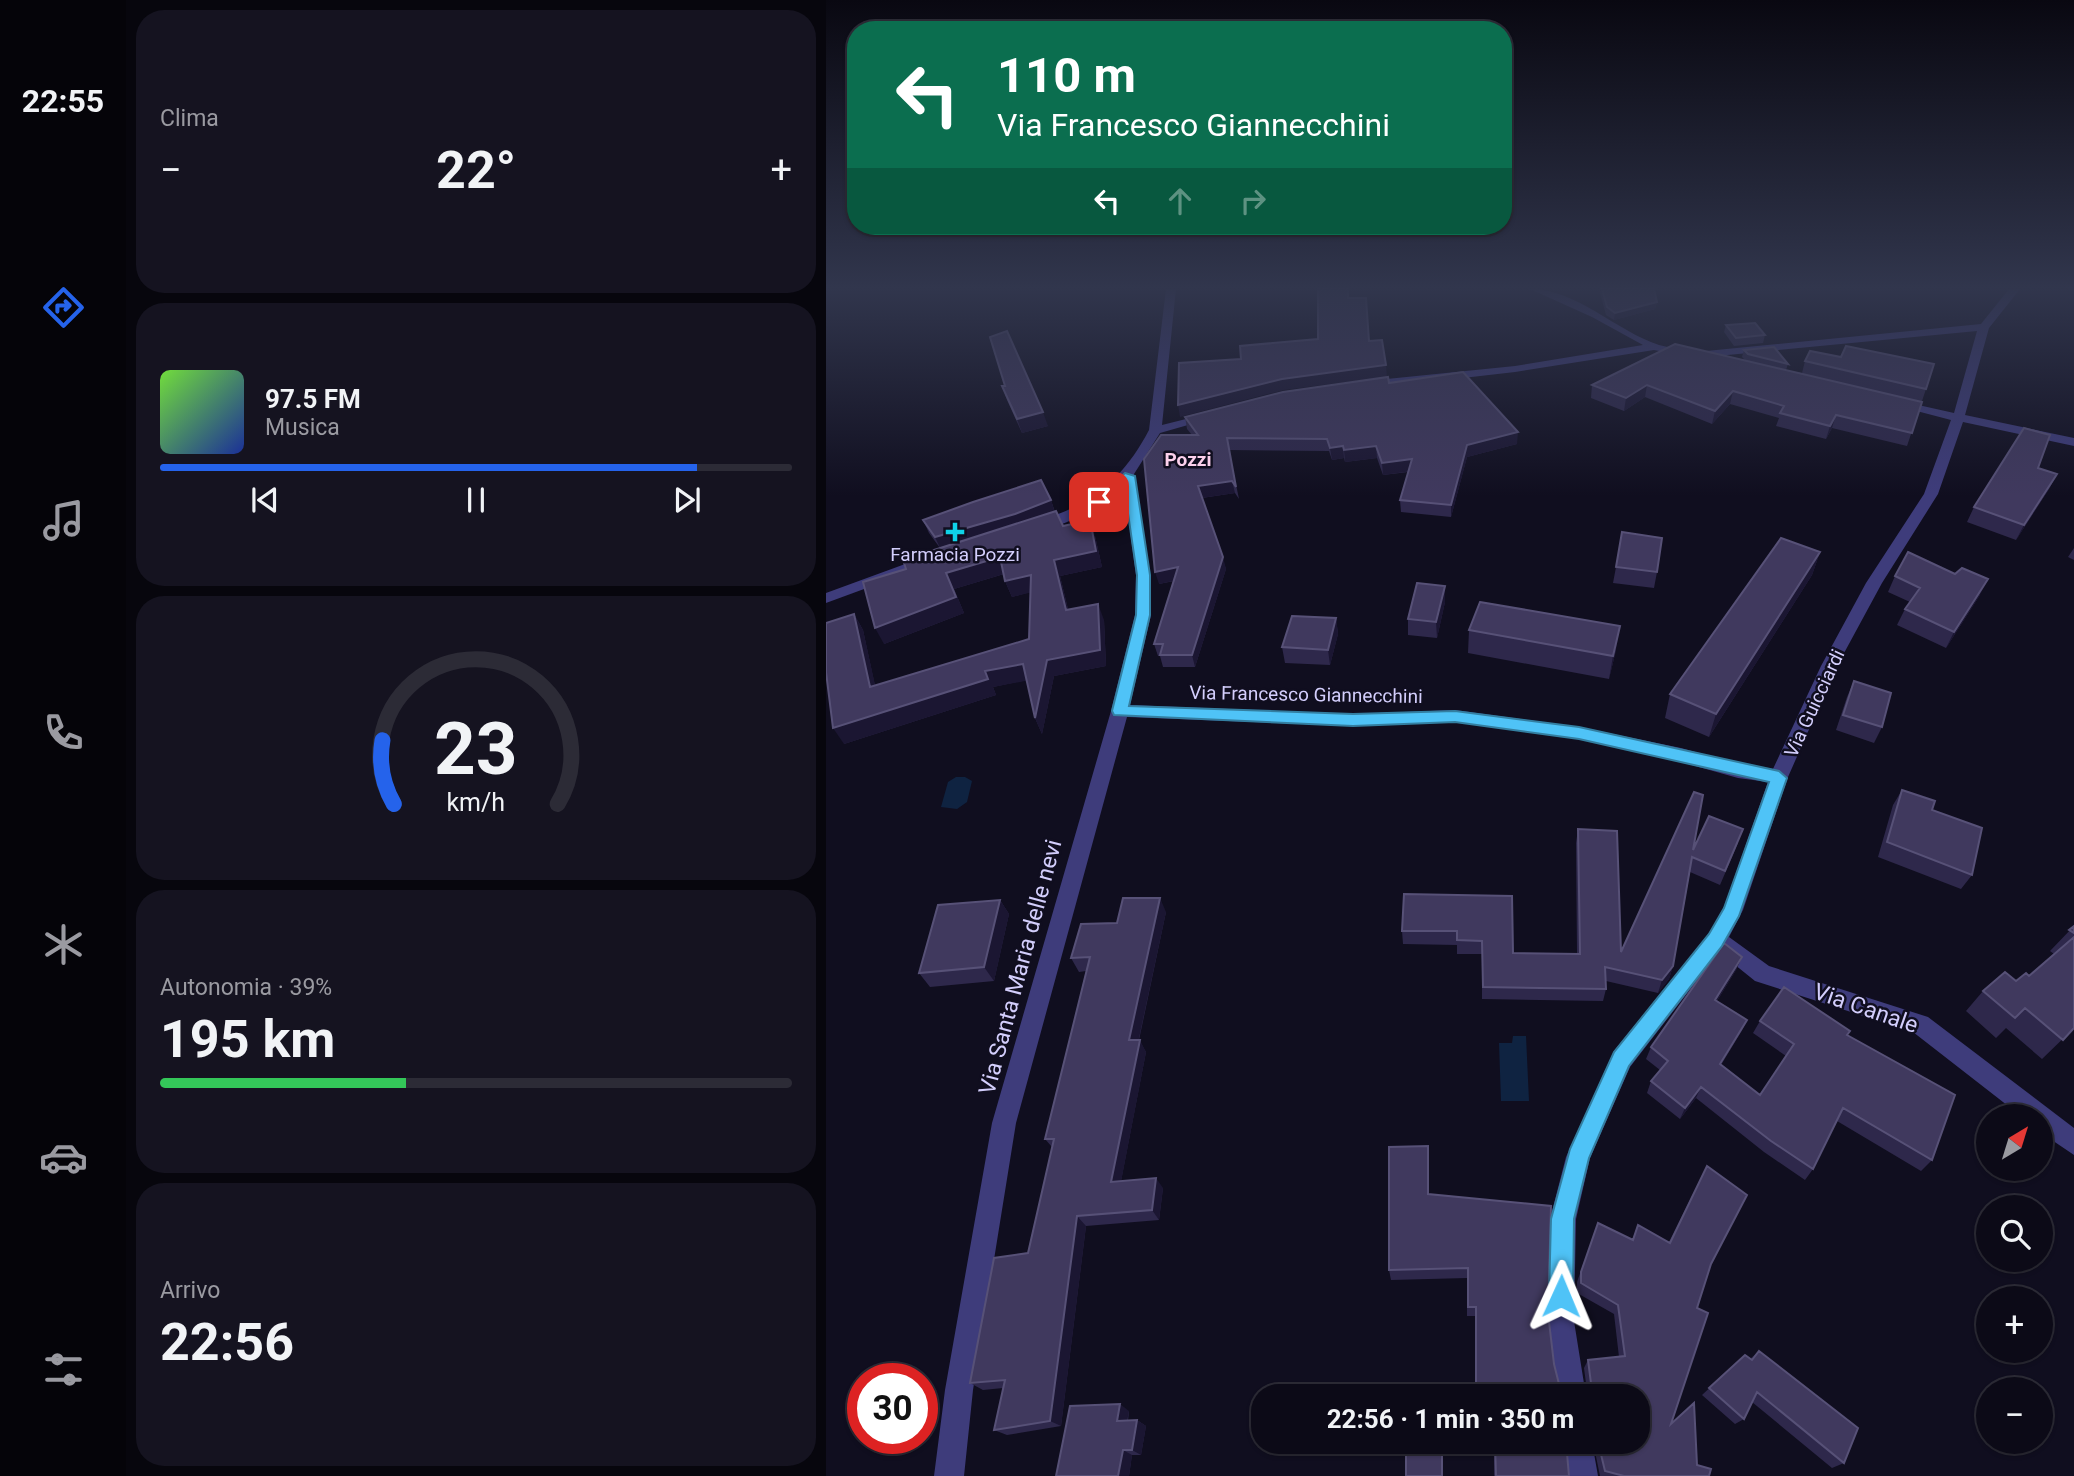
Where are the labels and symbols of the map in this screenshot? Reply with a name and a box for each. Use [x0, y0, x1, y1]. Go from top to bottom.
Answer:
district label: Pozzi [1164, 448, 1212, 471]
pin [1069, 472, 1129, 532]
marker: Farmacia Pozzi [947, 524, 963, 540]
place label: Farmacia Pozzi [890, 543, 1020, 566]
street label: Via Guicciardi [1779, 646, 1849, 761]
street label: Via Francesco Giannecchini [1189, 681, 1423, 708]
street label: Via Santa Maria delle nevi [973, 837, 1068, 1098]
street label: Via Canale [1810, 978, 1922, 1039]
north arrow [1976, 1104, 2053, 1181]
position arrow [1524, 1259, 1598, 1333]
speed limit sign: 30 [847, 1363, 938, 1454]

